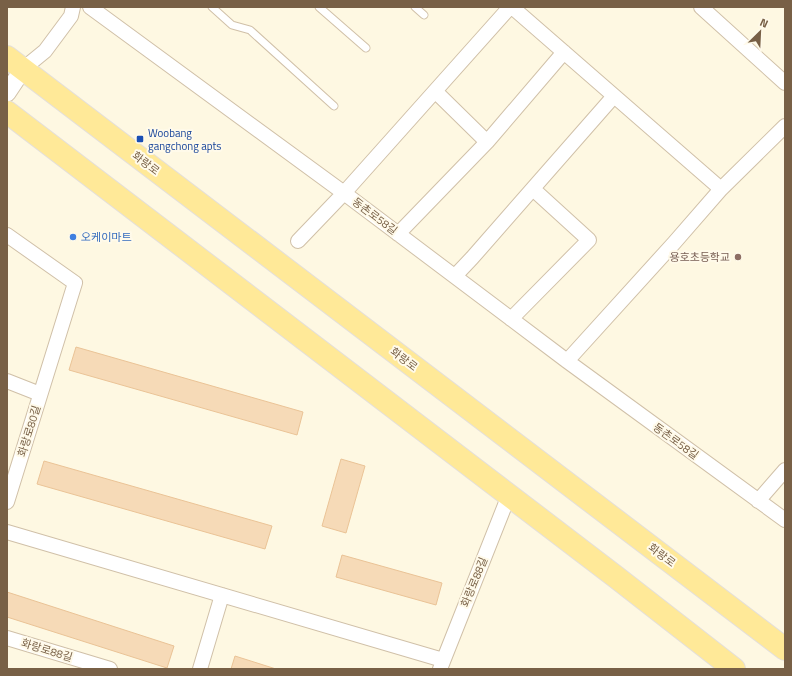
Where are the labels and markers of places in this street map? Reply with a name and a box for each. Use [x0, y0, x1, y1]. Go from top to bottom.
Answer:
place label: Woobang gangchong apts [148, 125, 221, 154]
marker: Woobang gangchong apts [135, 134, 145, 144]
place label: 오케이마트 [81, 229, 132, 245]
marker: 오케이마트 [68, 232, 78, 242]
place label: 용호초등학교 [669, 249, 730, 265]
marker: 용호초등학교 [733, 252, 743, 262]

